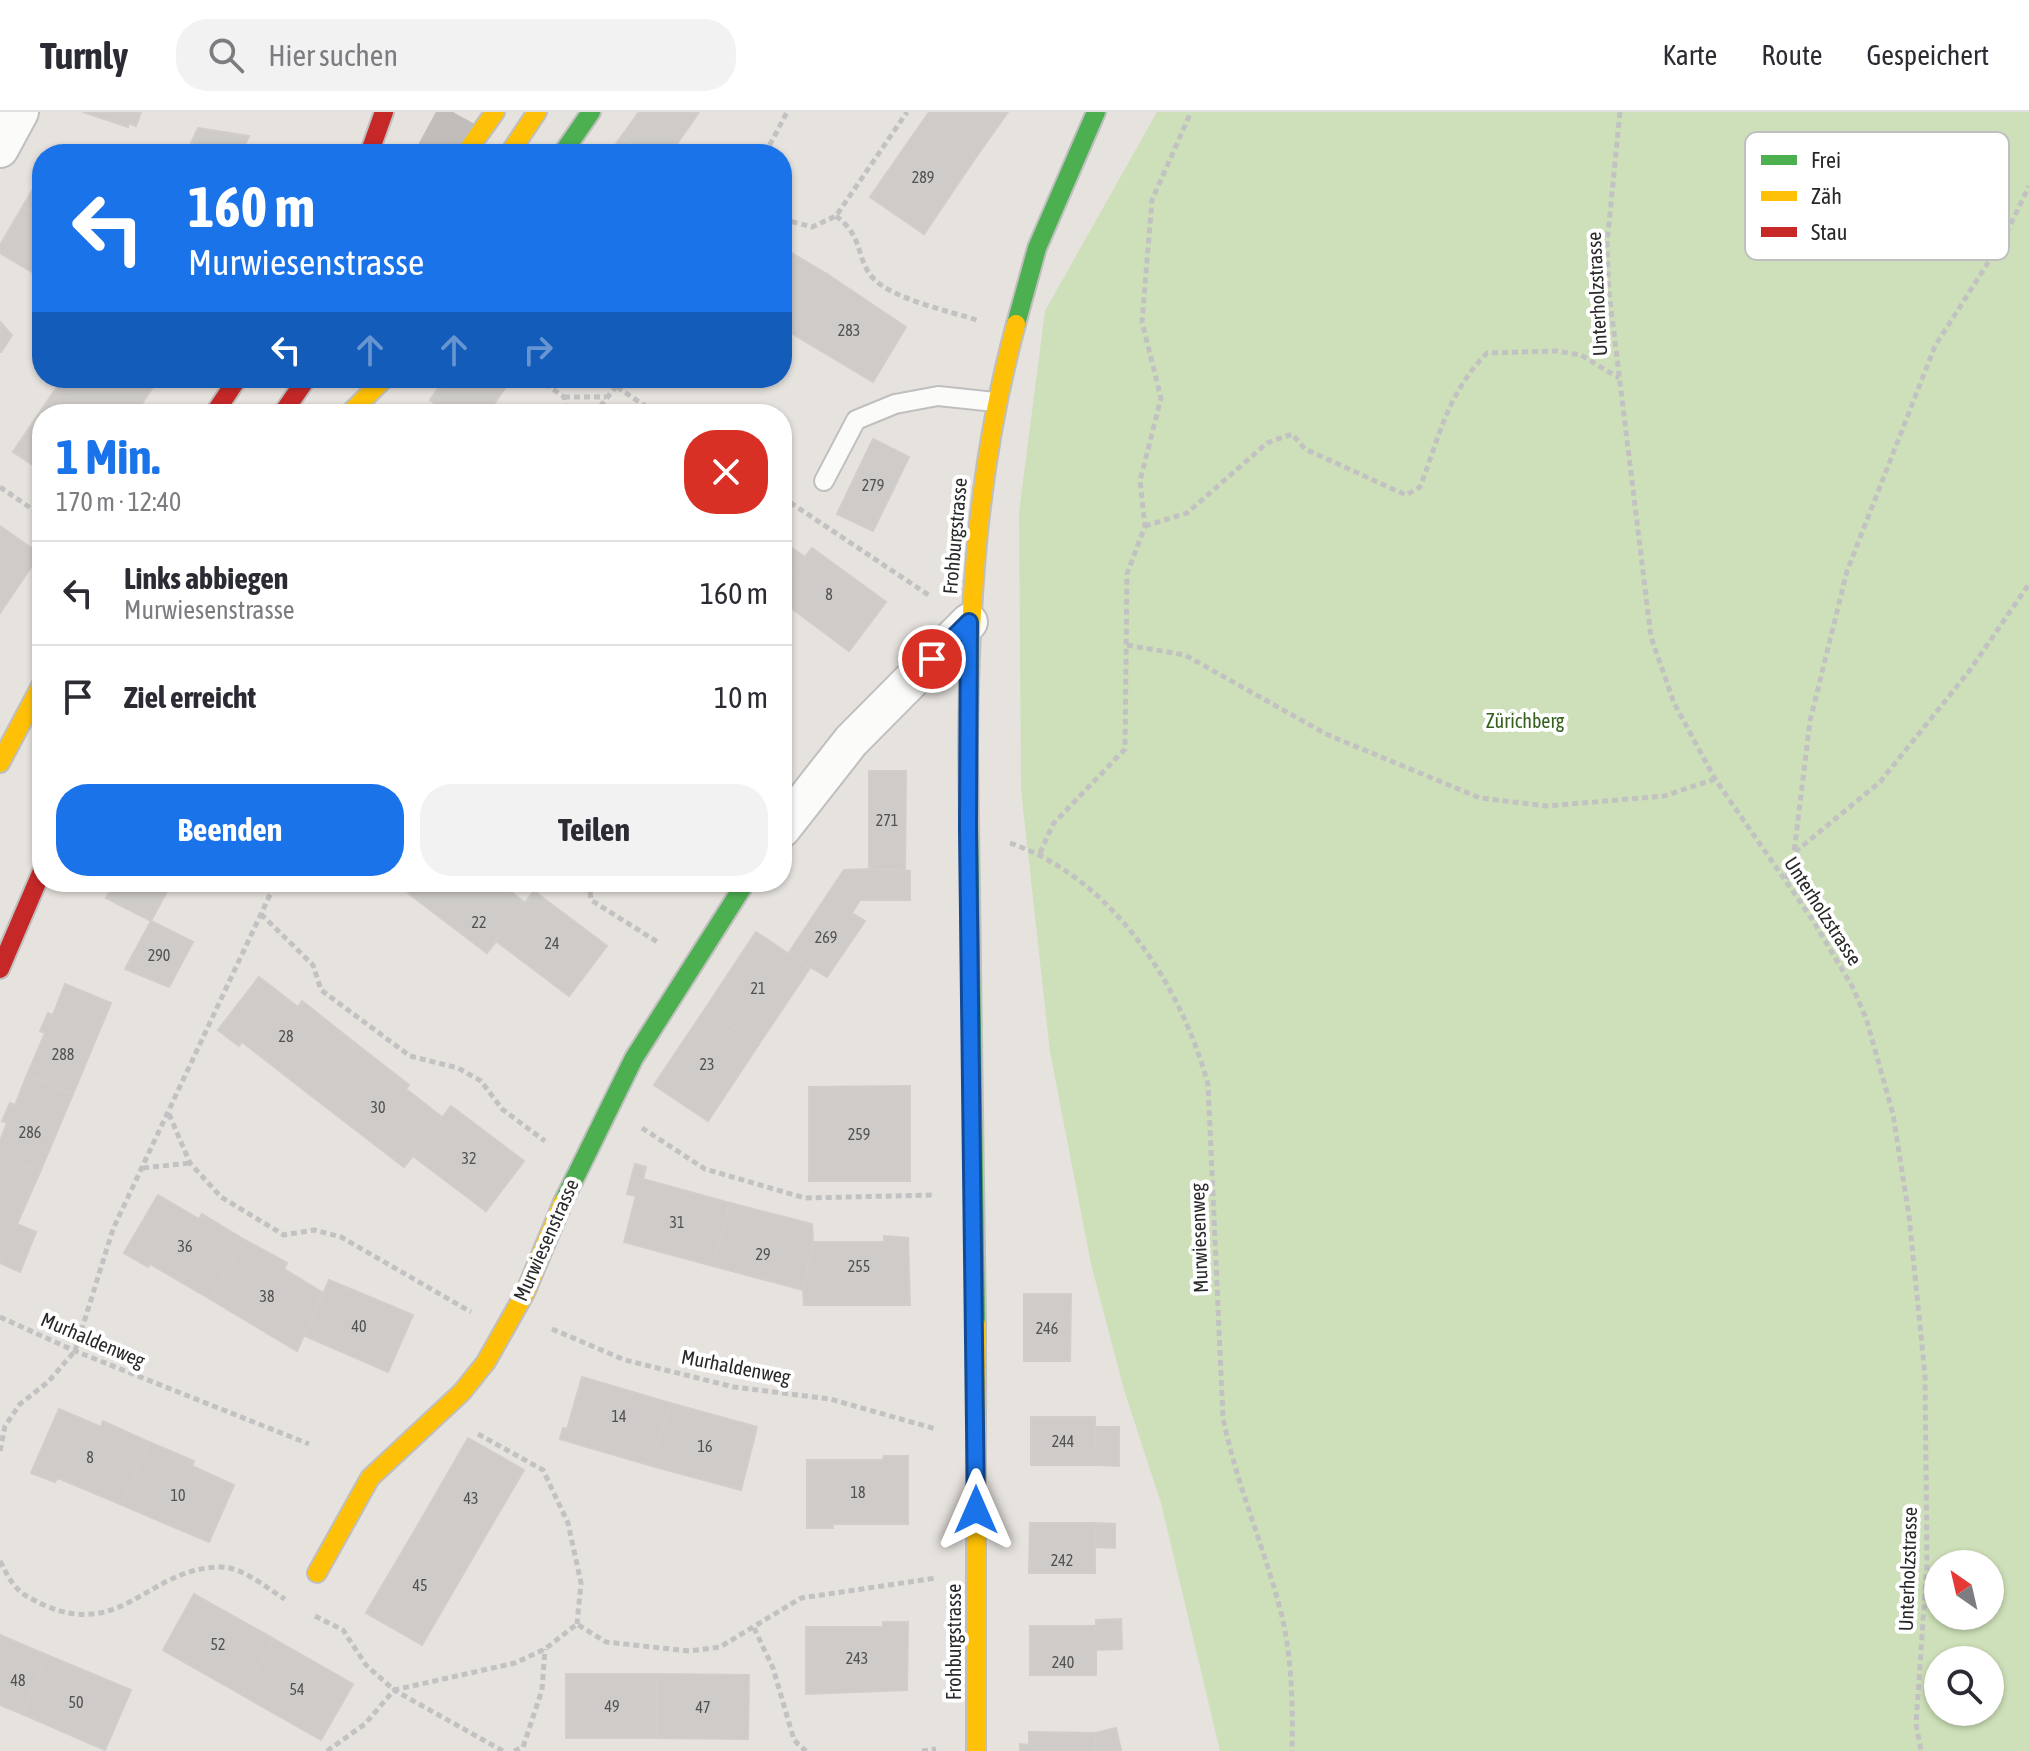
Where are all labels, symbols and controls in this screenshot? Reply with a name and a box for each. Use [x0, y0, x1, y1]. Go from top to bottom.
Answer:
search box [176, 19, 736, 91]
icon: search [204, 33, 248, 77]
text: Turnly [40, 34, 128, 77]
text: Hier suchen [268, 38, 398, 72]
text: Karte [1663, 39, 1717, 71]
text: Route [1761, 39, 1822, 71]
text: Gespeichert [1866, 39, 1989, 71]
legend [1745, 132, 2009, 260]
text: Frei [1811, 147, 1841, 173]
house number: 289 [912, 168, 934, 186]
text: 160 m [188, 175, 315, 239]
icon: left [56, 176, 160, 280]
text: Zäh [1811, 183, 1842, 209]
text: Stau [1811, 219, 1847, 245]
street label: Unterholzstrasse [1582, 231, 1611, 357]
text: Murwiesenstrasse [188, 241, 424, 283]
house number: 283 [838, 321, 860, 339]
icon: left [264, 328, 308, 372]
icon: ahead [348, 328, 392, 372]
icon: ahead [432, 328, 476, 372]
icon: right [516, 328, 560, 372]
text: 1 Min. [56, 429, 160, 484]
button: close [684, 430, 768, 514]
house number: 279 [862, 476, 884, 494]
street label: Frohburgstrasse [938, 477, 971, 595]
text: 170 m · 12:40 [56, 487, 181, 517]
text: Links abbiegen [124, 561, 288, 595]
icon: left [56, 571, 100, 615]
text: 160 m [700, 576, 768, 610]
house number: 8 [825, 585, 833, 603]
text: Murwiesenstrasse [124, 595, 295, 625]
pin [898, 625, 966, 693]
icon: arrive [910, 637, 954, 681]
icon: arrive [56, 675, 100, 719]
text: Ziel erreicht [124, 680, 256, 714]
text: 10 m [714, 680, 768, 714]
park label: Zürichberg [1486, 709, 1565, 732]
button: Beenden [56, 784, 404, 876]
button: Teilen [420, 784, 768, 876]
house number: 271 [876, 811, 898, 829]
street label: Unterholzstrasse [1780, 852, 1867, 969]
house number: 22 [471, 913, 487, 931]
house number: 269 [815, 928, 837, 946]
house number: 24 [544, 934, 560, 952]
house number: 290 [148, 946, 170, 964]
house number: 21 [750, 979, 766, 997]
house number: 28 [278, 1027, 294, 1045]
house number: 288 [52, 1045, 74, 1063]
house number: 23 [699, 1055, 715, 1073]
house number: 30 [370, 1098, 386, 1116]
house number: 286 [19, 1123, 41, 1141]
house number: 259 [848, 1125, 870, 1143]
house number: 32 [461, 1149, 477, 1167]
street label: Murwiesenstrasse [508, 1175, 583, 1304]
street label: Murwiesenweg [1185, 1182, 1212, 1293]
house number: 31 [669, 1213, 685, 1231]
house number: 36 [177, 1237, 193, 1255]
house number: 29 [755, 1245, 771, 1263]
house number: 255 [848, 1257, 870, 1275]
house number: 38 [259, 1287, 275, 1305]
street label: Murhaldenweg [38, 1307, 149, 1372]
house number: 40 [351, 1317, 367, 1335]
house number: 246 [1036, 1319, 1058, 1337]
street label: Murhaldenweg [680, 1345, 793, 1388]
house number: 14 [611, 1407, 627, 1425]
house number: 244 [1052, 1432, 1074, 1450]
house number: 16 [697, 1437, 713, 1455]
house number: 8 [86, 1448, 94, 1466]
position arrow [934, 1468, 1018, 1552]
house number: 18 [850, 1483, 866, 1501]
house number: 10 [170, 1486, 186, 1504]
house number: 43 [463, 1489, 479, 1507]
street label: Unterholzstrasse [1894, 1506, 1921, 1632]
north arrow [1924, 1550, 2004, 1630]
map controls [1924, 1550, 2004, 1726]
house number: 242 [1051, 1551, 1073, 1569]
house number: 45 [412, 1576, 428, 1594]
street label: Frohburgstrasse [942, 1584, 965, 1700]
house number: 52 [210, 1635, 226, 1653]
button: search [1924, 1646, 2004, 1726]
house number: 243 [846, 1649, 868, 1667]
house number: 240 [1052, 1653, 1074, 1671]
house number: 48 [10, 1671, 26, 1689]
house number: 54 [289, 1680, 305, 1698]
house number: 50 [68, 1693, 84, 1711]
house number: 49 [604, 1697, 620, 1715]
house number: 47 [695, 1698, 711, 1716]

